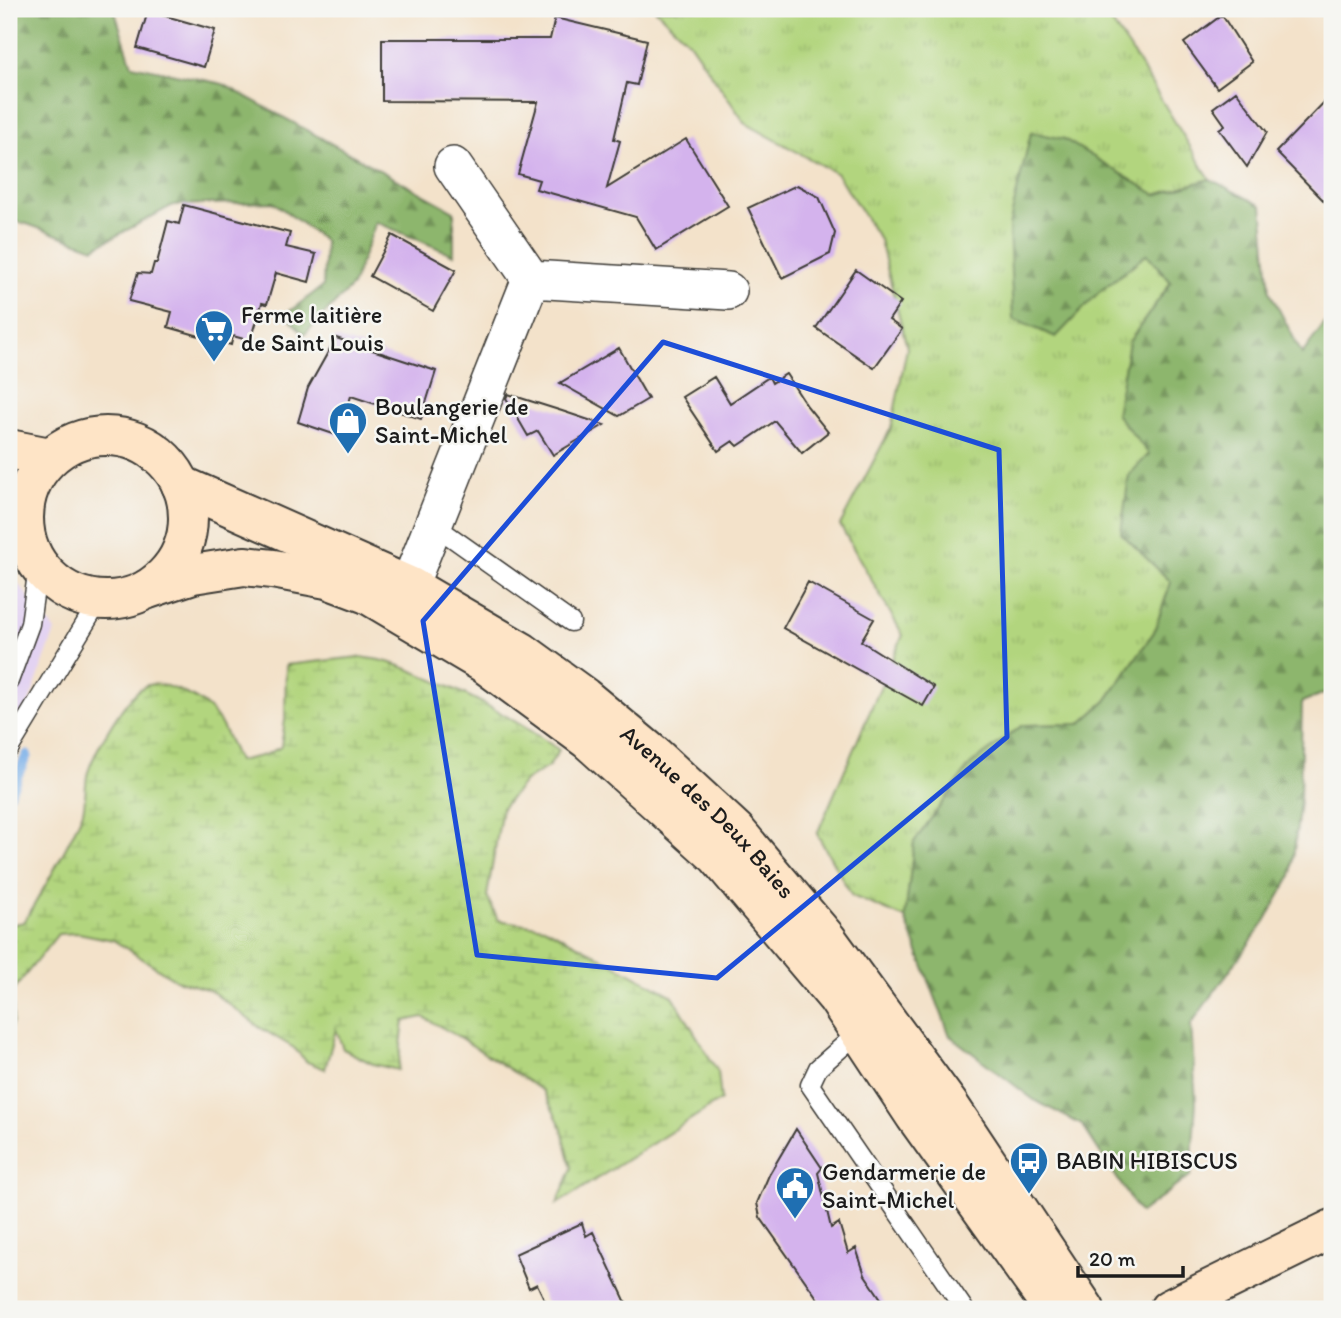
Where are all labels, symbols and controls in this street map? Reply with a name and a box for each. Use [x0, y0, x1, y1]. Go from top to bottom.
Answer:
place label: Ferme laitière de Saint Louis [241, 300, 384, 357]
supermarket icon: Ferme laitière de Saint Louis [193, 308, 235, 363]
place label: Boulangerie de Saint-Michel [375, 392, 529, 449]
shop icon: Boulangerie de Saint-Michel [327, 400, 369, 455]
street label: Avenue des Deux Baies [615, 719, 801, 904]
bus stop icon: BABIN HIBISCUS [1008, 1140, 1050, 1195]
place label: BABIN HIBISCUS [1056, 1146, 1238, 1175]
place label: Gendarmerie de Saint-Michel [822, 1157, 986, 1214]
public building icon: Gendarmerie de Saint-Michel [774, 1165, 816, 1220]
scale bar [1078, 1234, 1184, 1278]
text: 20 m [1089, 1246, 1136, 1271]

